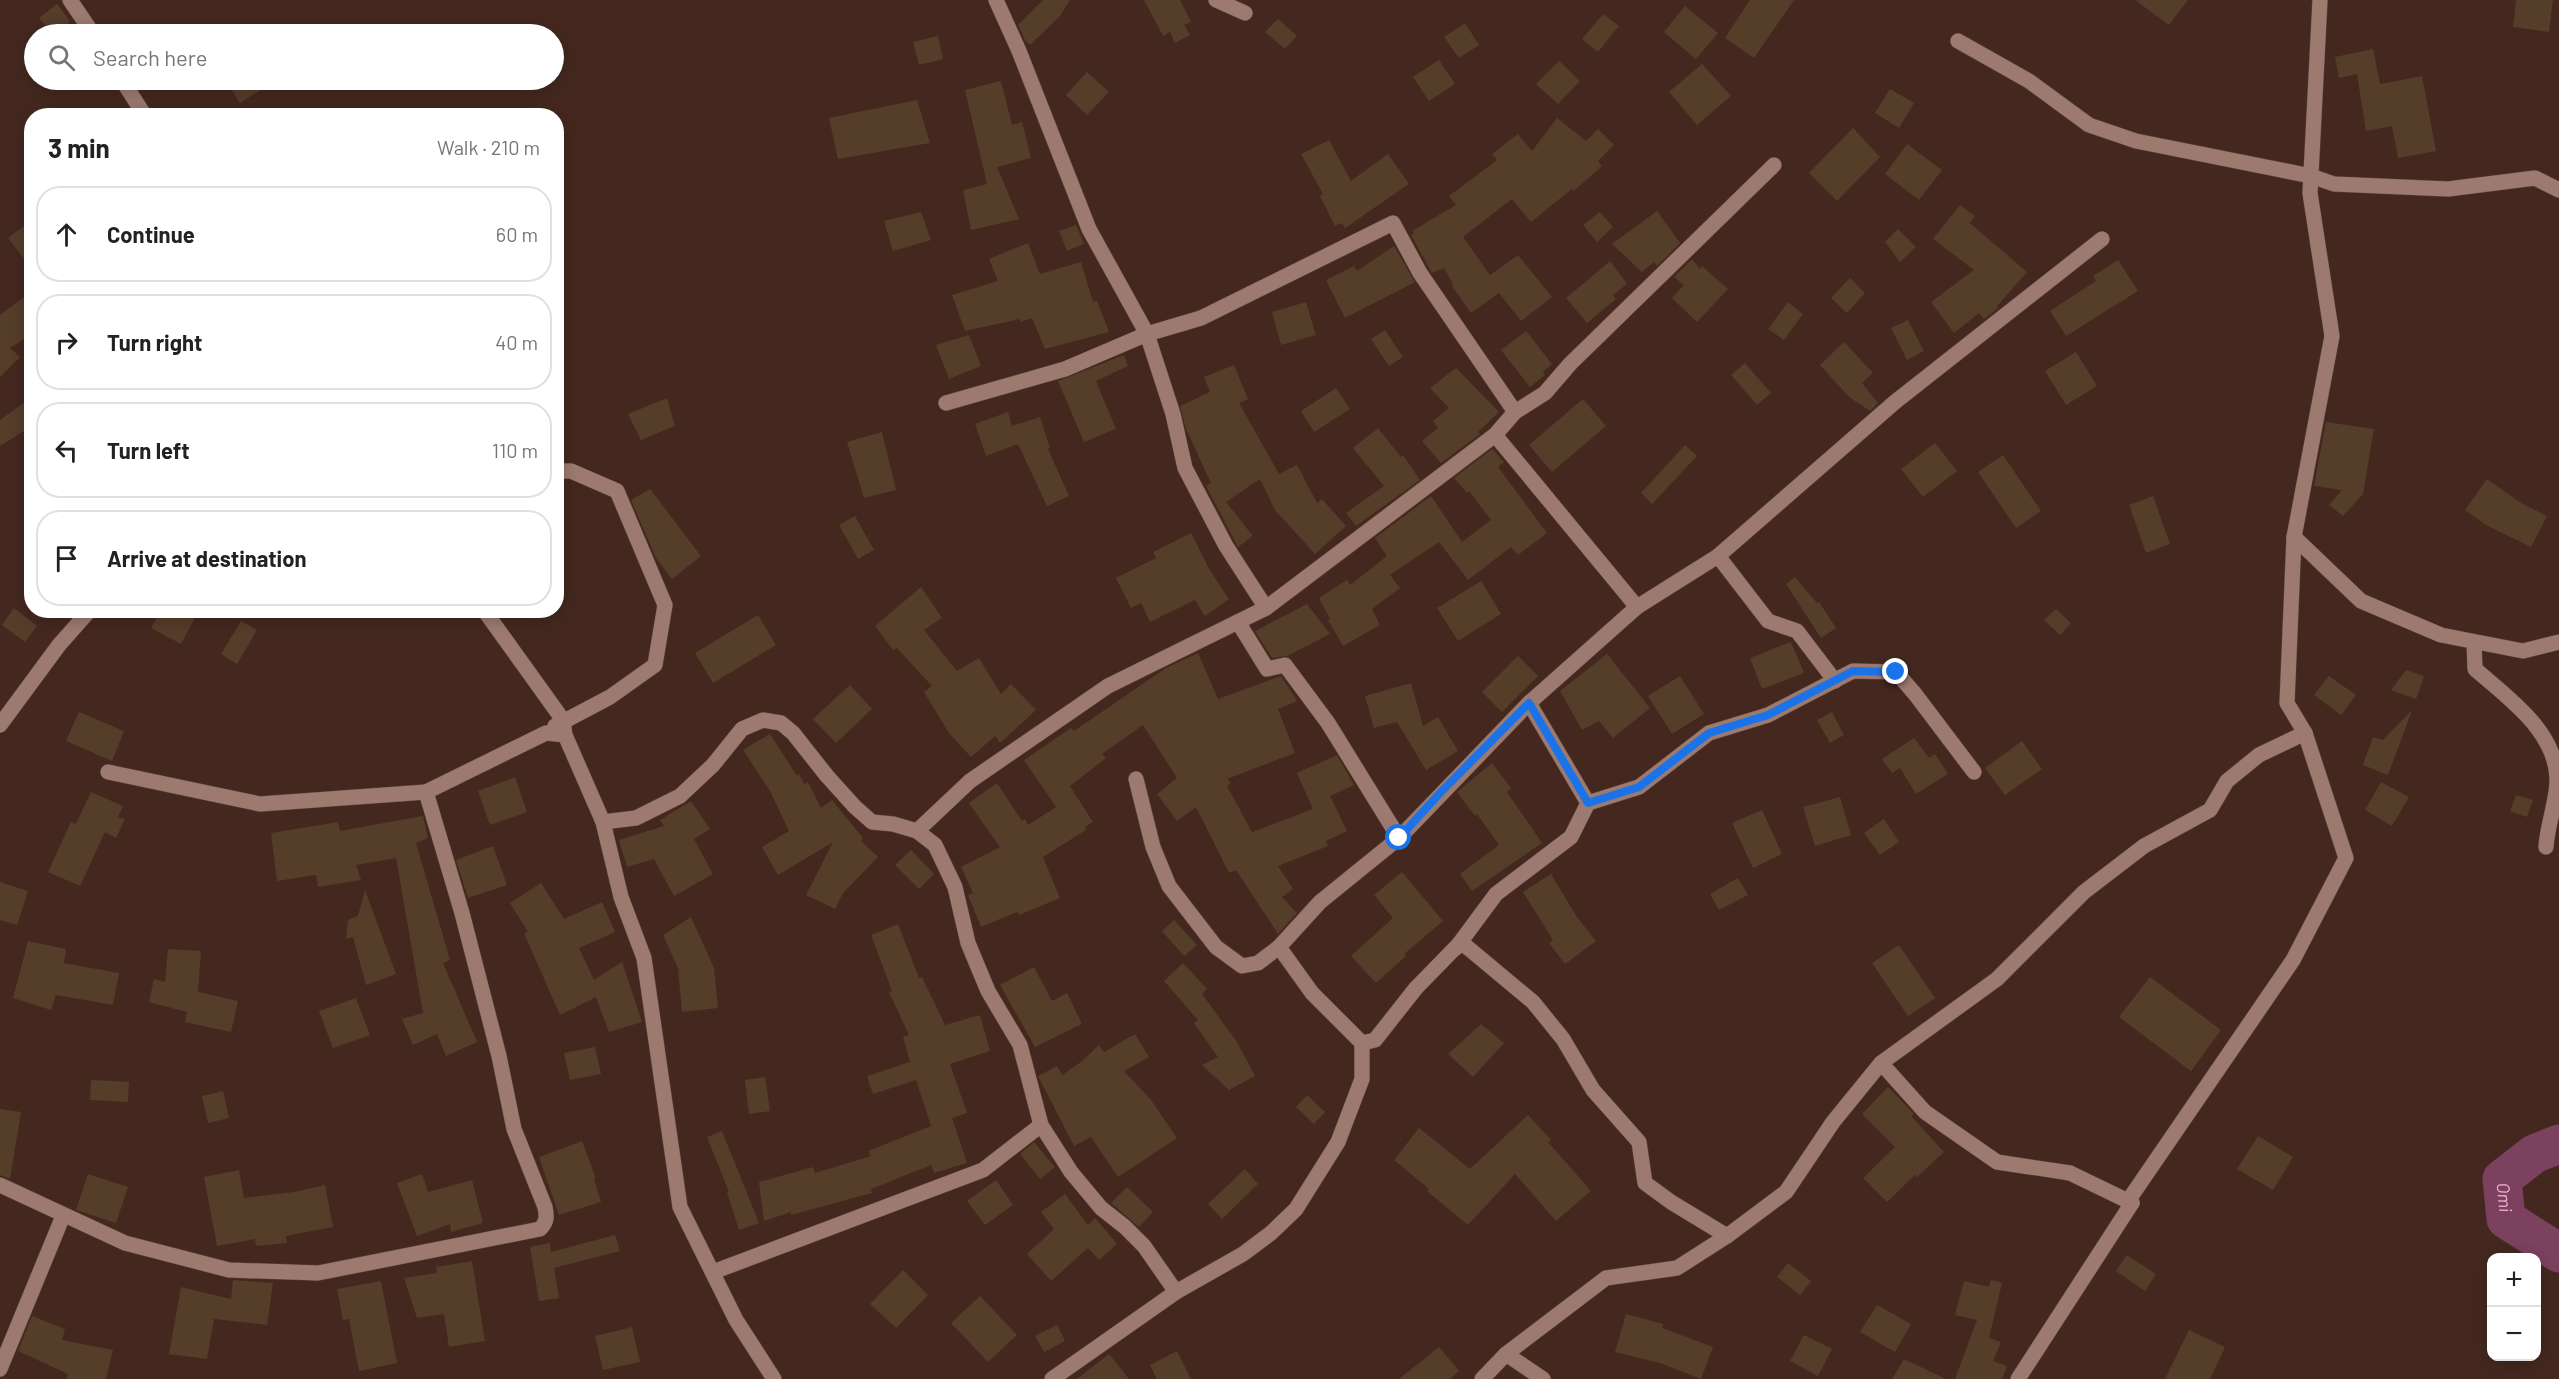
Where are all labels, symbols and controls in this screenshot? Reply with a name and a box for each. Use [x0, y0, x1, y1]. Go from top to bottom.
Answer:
search box [24, 24, 564, 90]
icon: search [45, 41, 78, 74]
text: Search here [93, 44, 207, 70]
text: 3 min [48, 132, 110, 163]
text: Walk · 210 m [437, 135, 540, 159]
icon: ahead [50, 218, 83, 251]
text: Continue [107, 221, 195, 247]
text: 60 m [496, 222, 538, 246]
icon: right [50, 326, 83, 359]
text: Turn right [107, 329, 202, 355]
text: 40 m [495, 330, 538, 354]
icon: left [50, 434, 83, 467]
text: Turn left [107, 437, 190, 463]
text: 110 m [492, 438, 538, 462]
icon: arrive [50, 542, 83, 575]
text: Arrive at destination [107, 545, 306, 571]
route end [1882, 658, 1908, 684]
route start [1385, 824, 1411, 850]
water label: Omi [2492, 1181, 2517, 1214]
map controls [2487, 1253, 2541, 1361]
button: + [2487, 1253, 2541, 1307]
button: − [2487, 1307, 2541, 1361]

